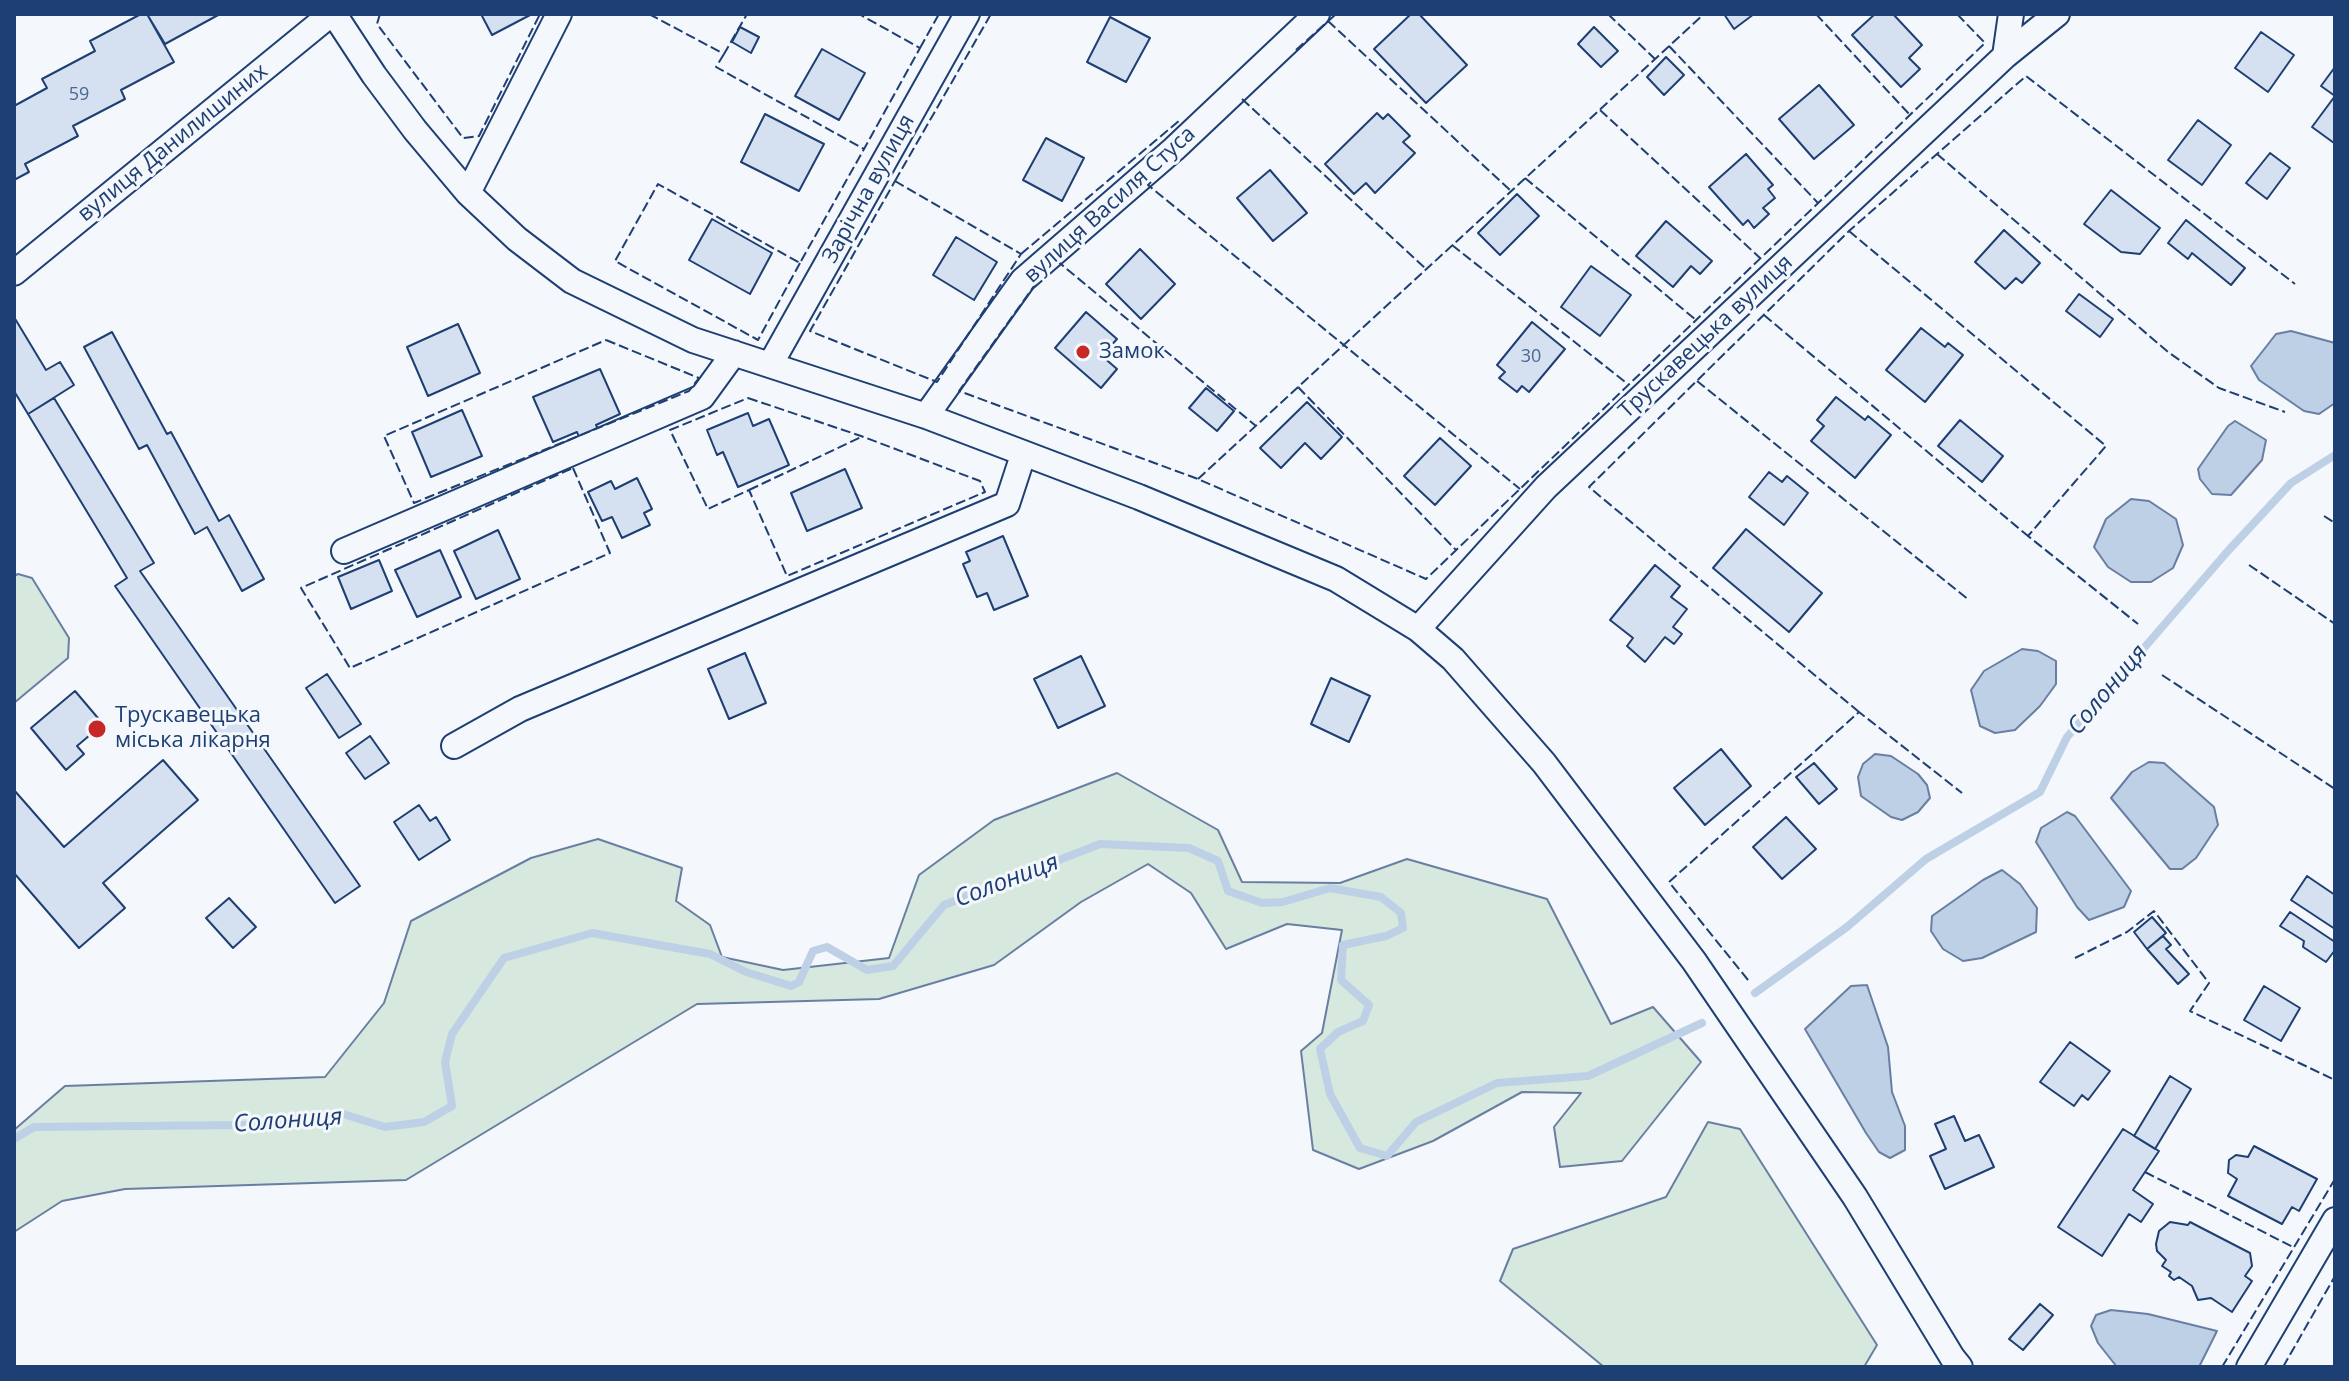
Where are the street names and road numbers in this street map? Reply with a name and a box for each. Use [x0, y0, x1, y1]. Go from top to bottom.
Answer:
street label: вулиця Данилишиних [73, 58, 273, 228]
street label: Зарічна вулиця [817, 110, 921, 268]
street label: вулиця Василя Стуса [1019, 121, 1201, 289]
street label: Трускавецька вулиця [1614, 250, 1798, 424]

